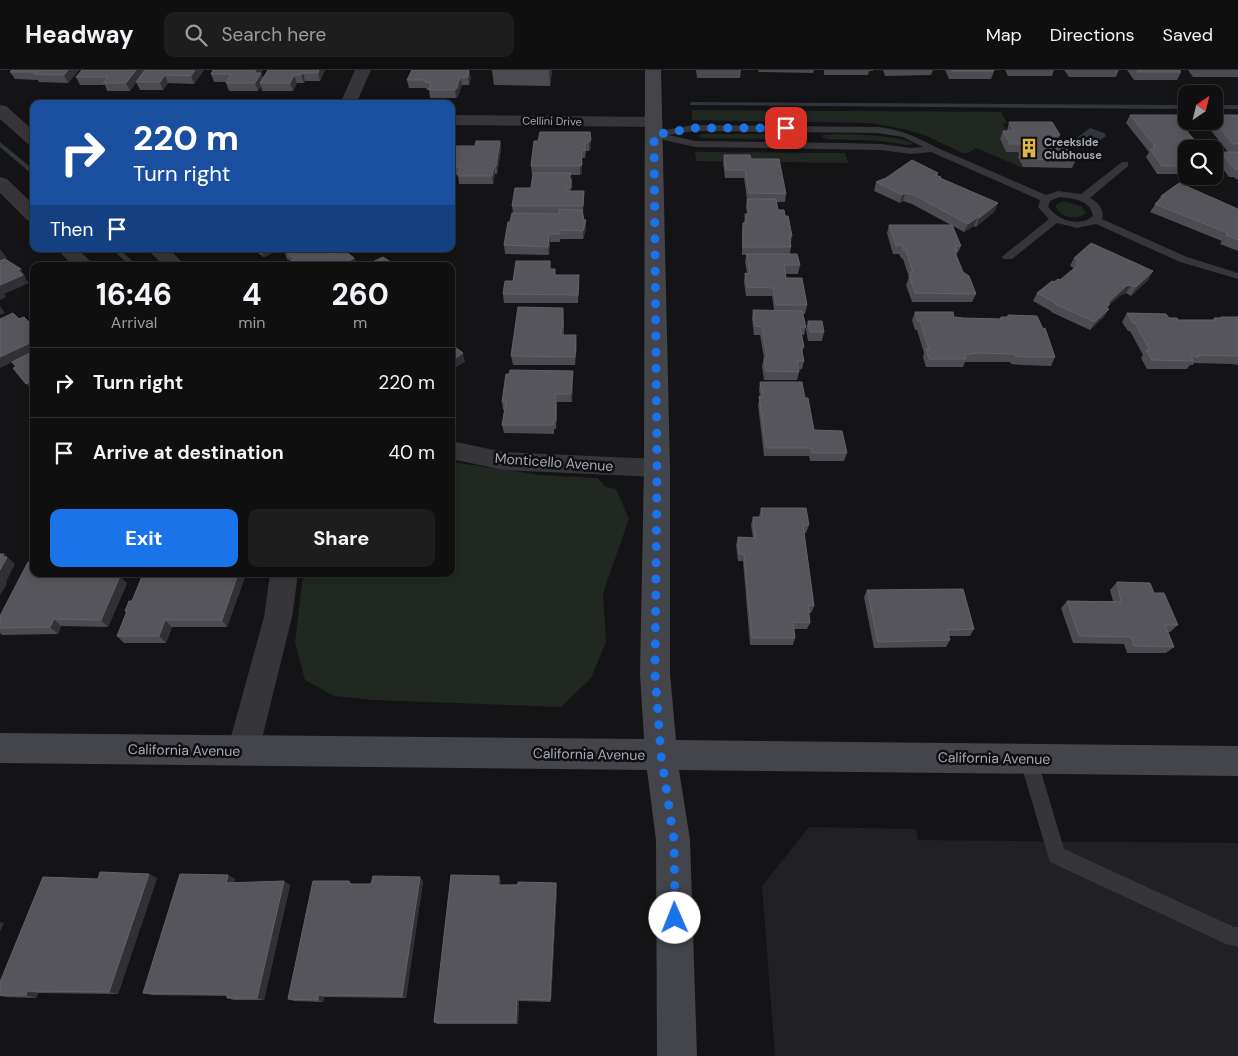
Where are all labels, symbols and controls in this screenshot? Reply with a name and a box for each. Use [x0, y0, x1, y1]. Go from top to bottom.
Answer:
search box [164, 12, 514, 57]
text: Headway [25, 19, 134, 50]
icon: search [182, 21, 210, 49]
text: Search here [222, 22, 326, 47]
text: Map [986, 23, 1022, 47]
text: Directions [1050, 23, 1135, 47]
text: Saved [1163, 23, 1213, 47]
north arrow [1178, 85, 1222, 130]
map controls [1178, 85, 1223, 185]
pin [765, 107, 807, 149]
street label: Cellini Drive [522, 113, 582, 129]
icon: arrive [772, 114, 800, 142]
text: 220 m [133, 115, 239, 161]
icon: right [50, 120, 115, 185]
place label: Creekside Clubhouse [1044, 135, 1102, 162]
building icon: Creekside Clubhouse [1018, 137, 1040, 159]
button: search [1178, 140, 1223, 185]
text: Turn right [133, 159, 230, 188]
icon: arrive [103, 215, 131, 243]
text: Then [50, 217, 93, 242]
text: 16:46 [96, 275, 172, 314]
text: 4 [242, 275, 262, 314]
text: 260 [331, 275, 389, 314]
text: Arrival [111, 312, 157, 333]
text: min [238, 312, 265, 333]
text: m [353, 312, 367, 333]
icon: right [50, 369, 78, 397]
text: Turn right [93, 370, 183, 395]
text: 220 m [378, 370, 435, 395]
icon: arrive [50, 439, 78, 467]
text: Arrive at destination [93, 440, 284, 465]
text: 40 m [388, 440, 435, 465]
street label: Monticello Avenue [494, 449, 614, 475]
button: Exit [50, 509, 238, 567]
button: Share [248, 509, 435, 567]
street label: California Avenue [128, 740, 240, 760]
street label: California Avenue [533, 744, 645, 764]
street label: California Avenue [938, 748, 1050, 768]
position arrow [648, 891, 700, 943]

